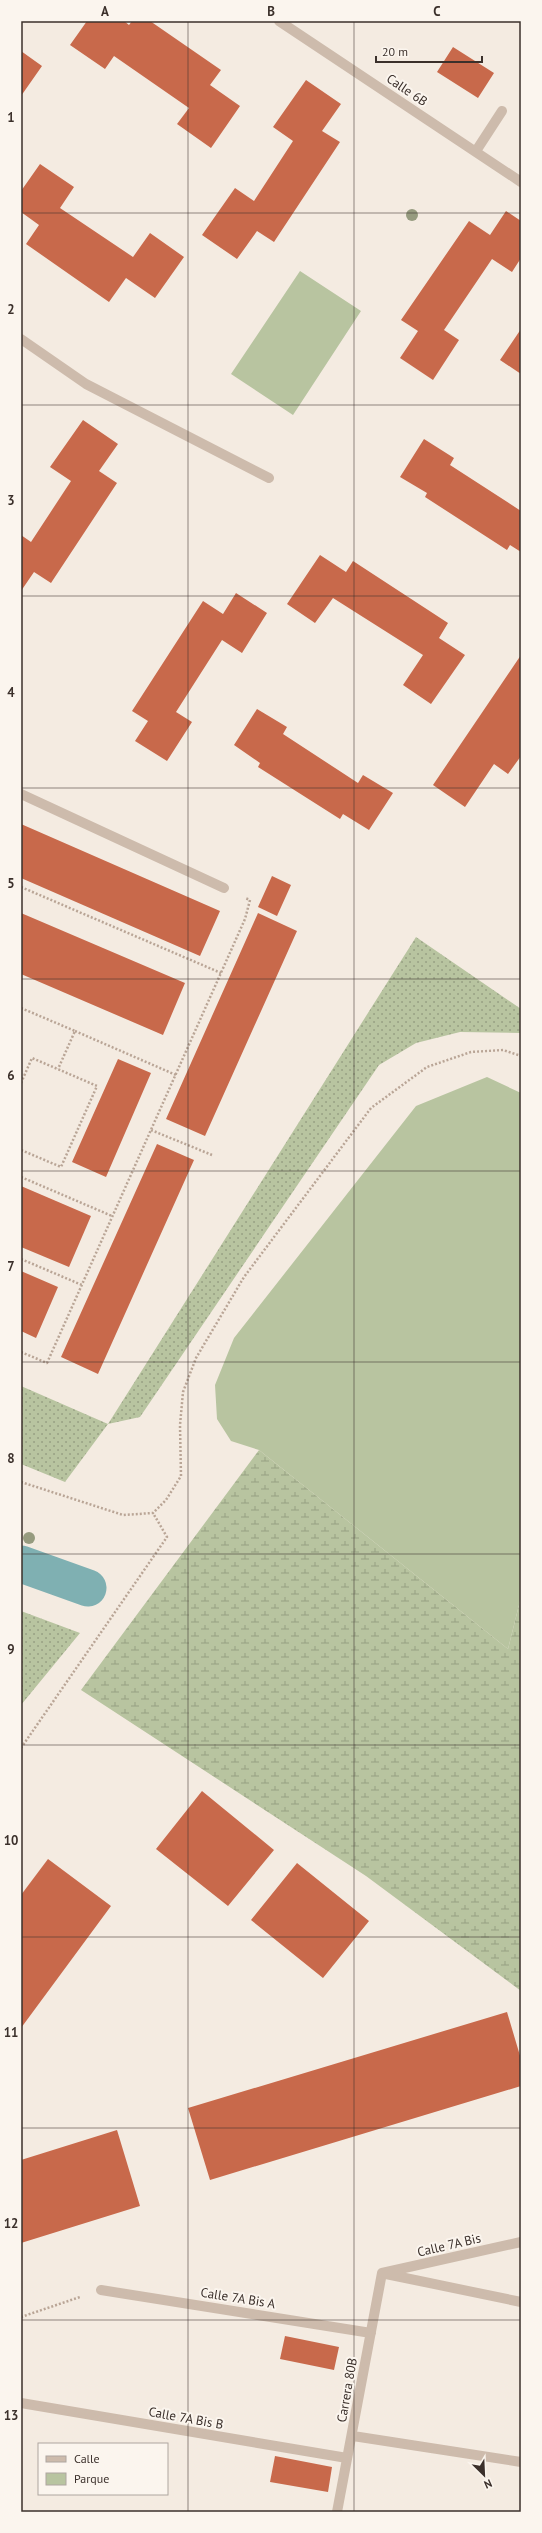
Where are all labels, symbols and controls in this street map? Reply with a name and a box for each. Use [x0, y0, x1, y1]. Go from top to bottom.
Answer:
text: A [101, 3, 109, 20]
text: B [267, 3, 275, 20]
text: C [433, 3, 441, 20]
scale bar [376, 38, 482, 64]
text: 20 m [382, 44, 408, 59]
street label: Calle 6B [383, 70, 431, 110]
text: 1 [7, 109, 15, 126]
text: 2 [7, 301, 15, 318]
text: 3 [7, 492, 15, 509]
text: 4 [7, 684, 15, 701]
text: 5 [7, 875, 15, 892]
text: 6 [7, 1067, 15, 1084]
text: 7 [7, 1258, 15, 1275]
text: 8 [7, 1450, 15, 1467]
text: 9 [7, 1641, 15, 1658]
text: 10 [4, 1832, 18, 1849]
text: 11 [4, 2024, 18, 2041]
text: 12 [4, 2215, 18, 2232]
street label: Calle 7A Bis [416, 2229, 482, 2261]
street label: Calle 7A Bis A [199, 2284, 277, 2312]
street label: Carrera 80B [333, 2356, 361, 2424]
street label: Calle 7A Bis B [147, 2403, 225, 2433]
text: 13 [4, 2407, 18, 2424]
legend [38, 2443, 168, 2495]
text: Calle [74, 2451, 100, 2466]
north arrow [464, 2455, 504, 2495]
text: Parque [74, 2471, 109, 2486]
text: N [482, 2476, 494, 2492]

